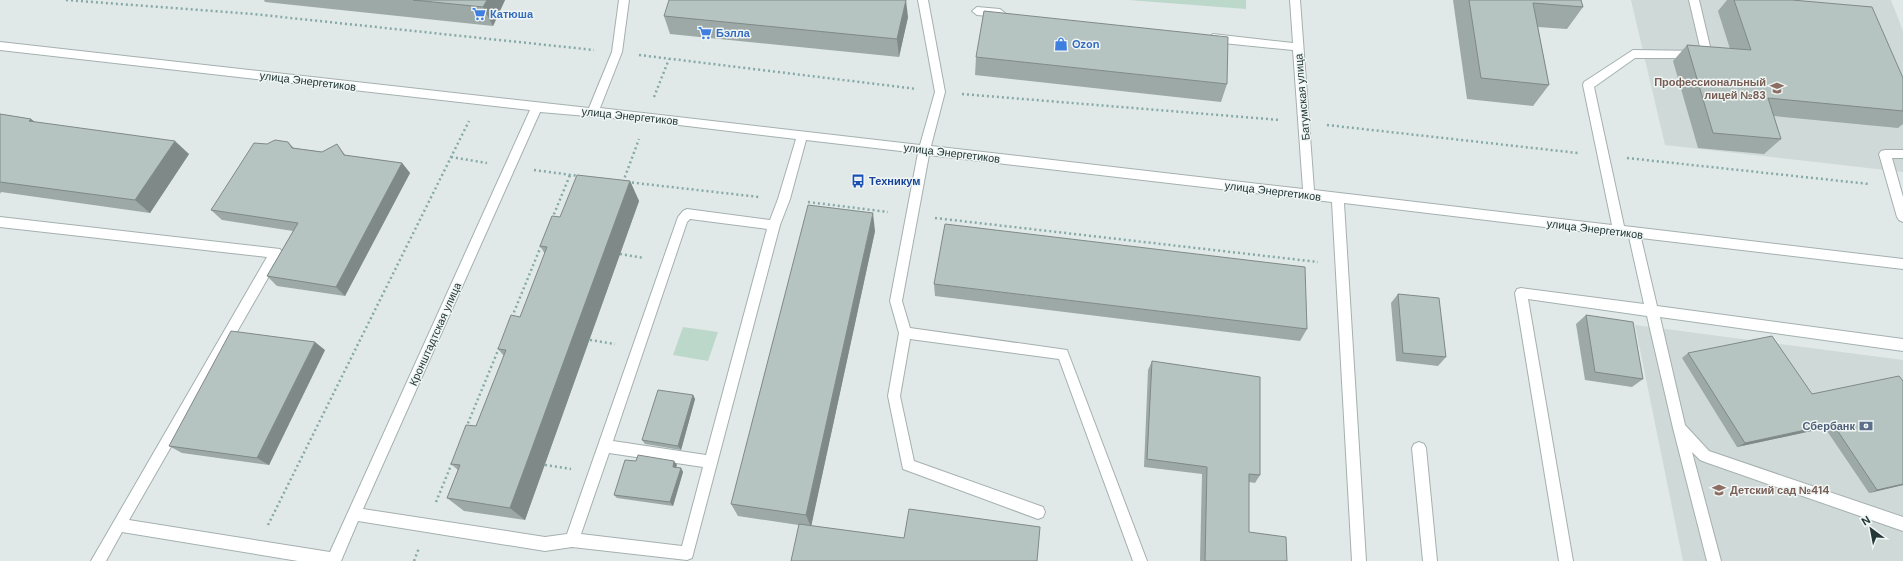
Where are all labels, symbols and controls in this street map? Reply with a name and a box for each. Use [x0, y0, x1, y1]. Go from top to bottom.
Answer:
supermarket icon: Катюша [471, 6, 487, 22]
place label: Катюша [490, 7, 534, 21]
supermarket icon: Бэлла [697, 25, 713, 41]
place label: Бэлла [716, 26, 751, 40]
shop icon: Ozon [1053, 36, 1069, 52]
place label: Ozon [1072, 37, 1100, 51]
street label: Батумская улица [1291, 52, 1313, 141]
street label: улица Энергетиков [259, 68, 357, 94]
place label: Профессиональный лицей №83 [1654, 75, 1766, 102]
school or university icon: Профессиональный лицей №83 [1769, 80, 1785, 96]
street label: улица Энергетиков [581, 104, 679, 128]
street label: улица Энергетиков [903, 140, 1001, 166]
bus stop icon: Техникум [850, 173, 866, 189]
place label: Техникум [869, 174, 920, 188]
street label: улица Энергетиков [1224, 178, 1322, 204]
street label: улица Энергетиков [1546, 216, 1644, 242]
street label: Кронштадтская улица [406, 279, 464, 388]
bank icon: Сбербанк [1858, 418, 1874, 434]
place label: Сбербанк [1803, 419, 1855, 433]
school or university icon: Детский сад №414 [1711, 482, 1727, 498]
place label: Детский сад №414 [1730, 483, 1829, 497]
north arrow [1851, 509, 1891, 549]
text: N [1859, 512, 1873, 529]

